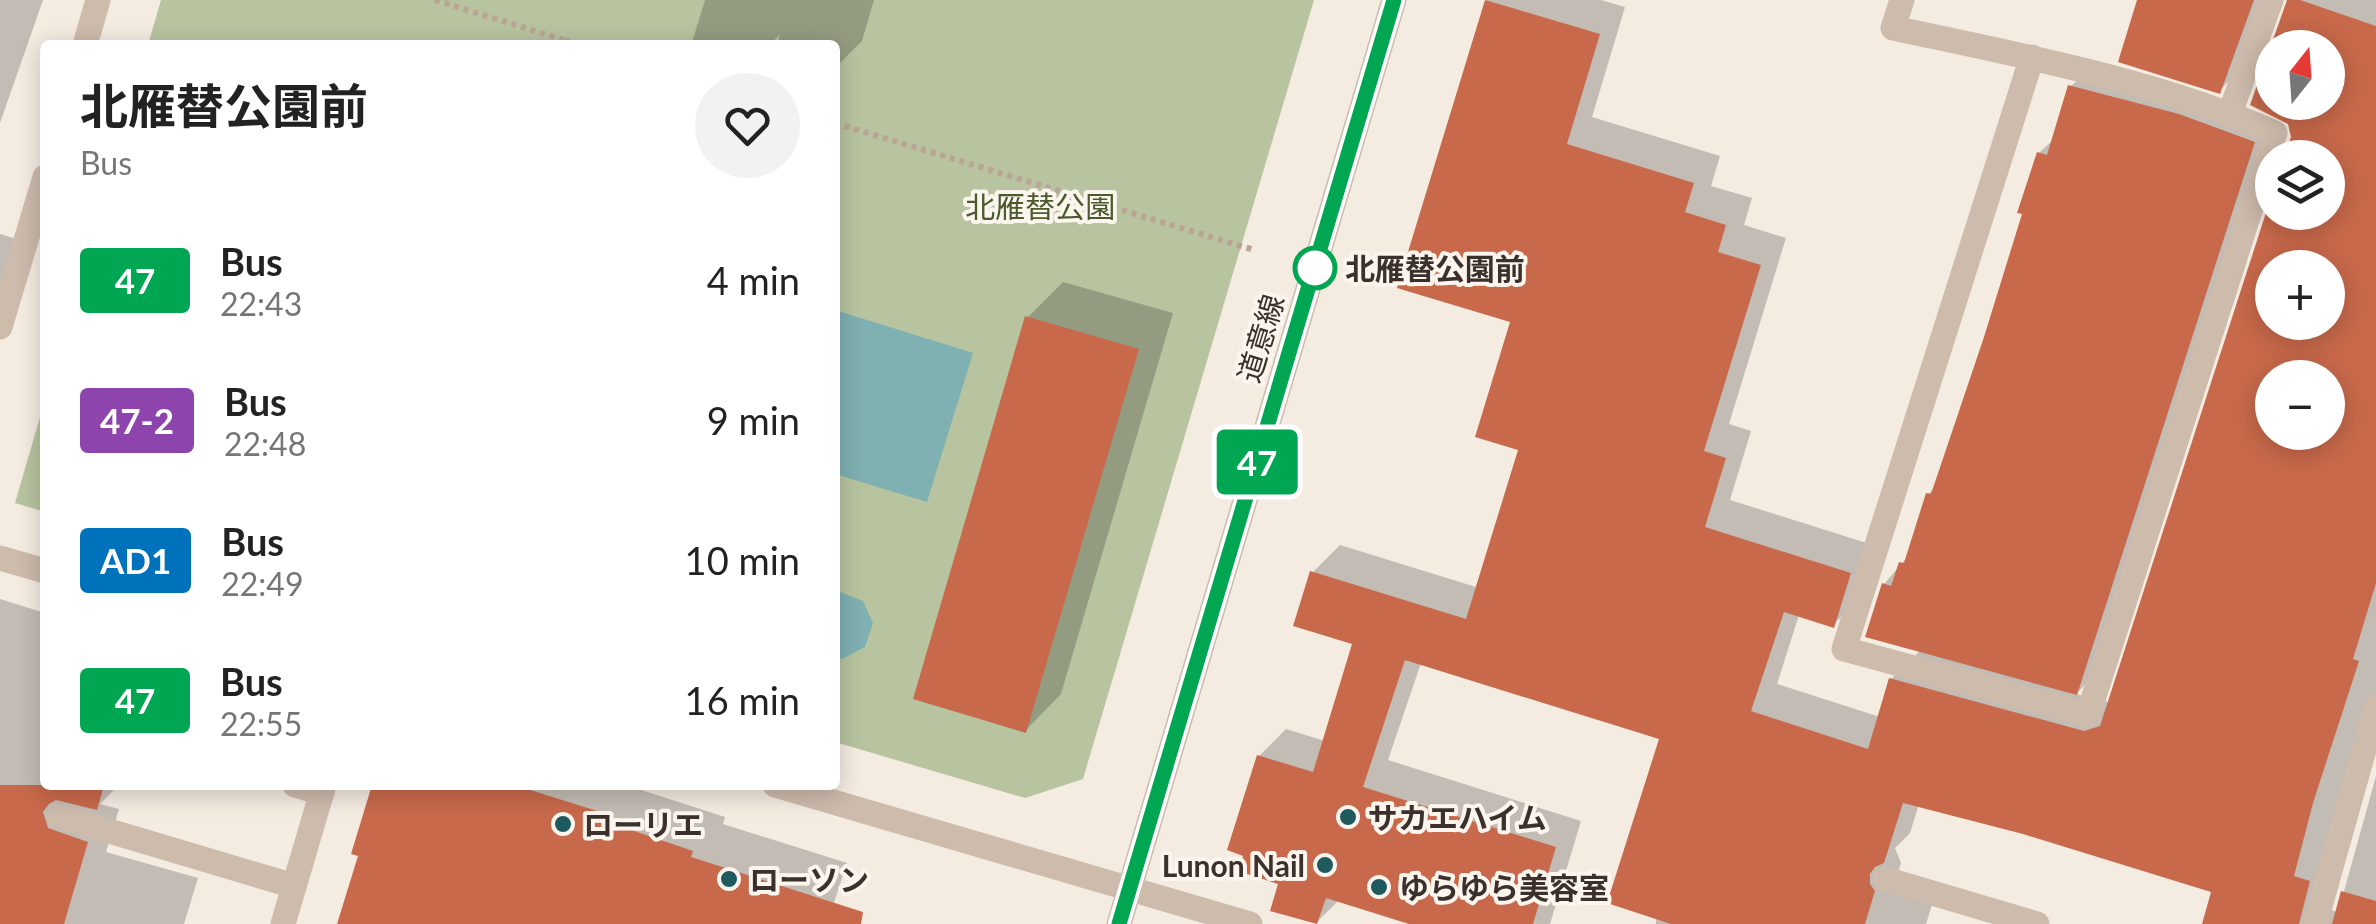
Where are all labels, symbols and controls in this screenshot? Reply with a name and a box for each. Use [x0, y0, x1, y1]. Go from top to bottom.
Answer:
north arrow [2255, 30, 2345, 120]
map controls [2255, 30, 2345, 450]
button: heart [695, 73, 800, 178]
text: 北雁替公園前 [80, 77, 368, 134]
button: layers [2255, 140, 2345, 230]
text: Bus [80, 143, 132, 182]
park label: 北雁替公園 [965, 188, 1115, 224]
text: Bus [220, 238, 283, 284]
marker: 北雁替公園前 [1294, 247, 1336, 289]
place label: 北雁替公園前 [1345, 250, 1525, 286]
button: + [2255, 250, 2345, 340]
text: 4 min [707, 257, 800, 303]
text: 47 [115, 259, 155, 301]
text: 22:43 [220, 284, 302, 323]
street label: 道意線 [1230, 290, 1290, 386]
button: − [2255, 360, 2345, 450]
text: Bus [224, 378, 287, 424]
text: 9 min [707, 397, 800, 443]
text: 47-2 [100, 399, 174, 441]
text: 22:48 [224, 424, 306, 463]
line badge: 47 [1212, 430, 1302, 494]
text: 47 [1237, 441, 1277, 483]
text: Bus [221, 518, 284, 564]
text: 10 min [685, 537, 800, 583]
text: AD1 [100, 539, 171, 581]
text: 22:49 [221, 564, 303, 603]
text: Bus [220, 658, 283, 704]
text: 16 min [685, 677, 800, 723]
text: 47 [115, 679, 155, 721]
text: 22:55 [220, 704, 302, 743]
place label: サカエハイム [1368, 799, 1547, 835]
place label: ローリエ [583, 806, 703, 842]
marker: サカエハイム [1337, 806, 1359, 828]
marker: ローリエ [552, 813, 574, 835]
place label: Lunon Nail [1162, 847, 1305, 883]
marker: Lunon Nail [1314, 854, 1336, 876]
place label: ローソン [749, 861, 869, 897]
marker: ローソン [718, 868, 740, 890]
place label: ゆらゆら美容室 [1399, 869, 1609, 905]
marker: ゆらゆら美容室 [1368, 876, 1390, 898]

